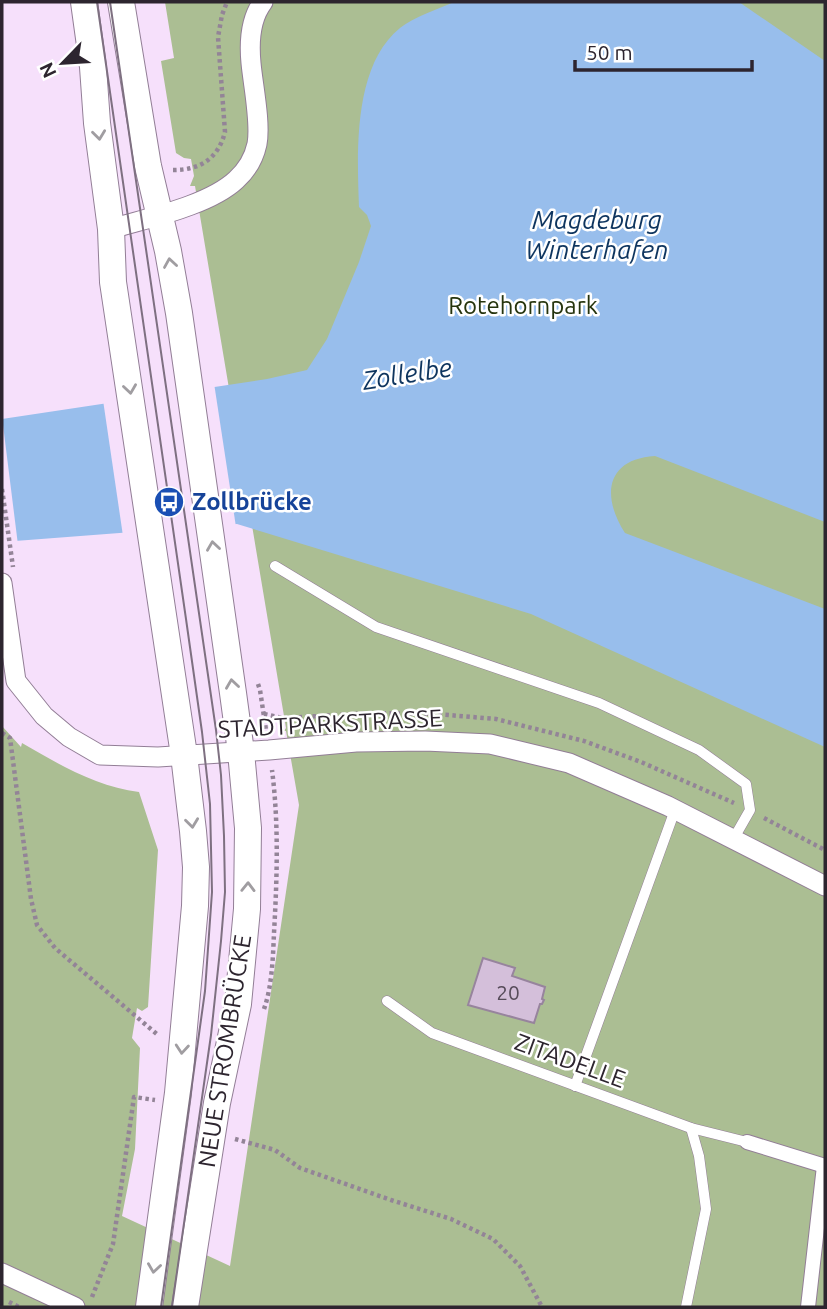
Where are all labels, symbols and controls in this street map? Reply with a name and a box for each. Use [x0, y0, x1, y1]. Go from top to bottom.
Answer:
north arrow [28, 28, 98, 98]
scale bar [575, 28, 752, 72]
text: 50 m [586, 40, 633, 64]
text: N [35, 59, 61, 81]
one-way arrow [91, 129, 106, 141]
water label: Magdeburg Winterhafen [525, 205, 669, 264]
one-way arrow [163, 257, 178, 269]
park label: Rotehornpark [448, 292, 598, 319]
water label: Zollelbe [359, 352, 454, 395]
one-way arrow [122, 384, 137, 395]
bus stop icon: Zollbrücke [152, 485, 186, 519]
place label: Zollbrücke [192, 488, 312, 515]
one-way arrow [206, 540, 221, 552]
one-way arrow [225, 679, 240, 690]
street label: STADTPARKSTRASSE [217, 704, 443, 743]
one-way arrow [185, 817, 200, 829]
one-way arrow [240, 882, 256, 892]
street label: NEUE STROMBRÜCKE [193, 933, 256, 1169]
house number: 20 [496, 980, 520, 1004]
street label: ZITADELLE [511, 1028, 629, 1093]
one-way arrow [175, 1044, 190, 1055]
one-way arrow [147, 1262, 162, 1274]

